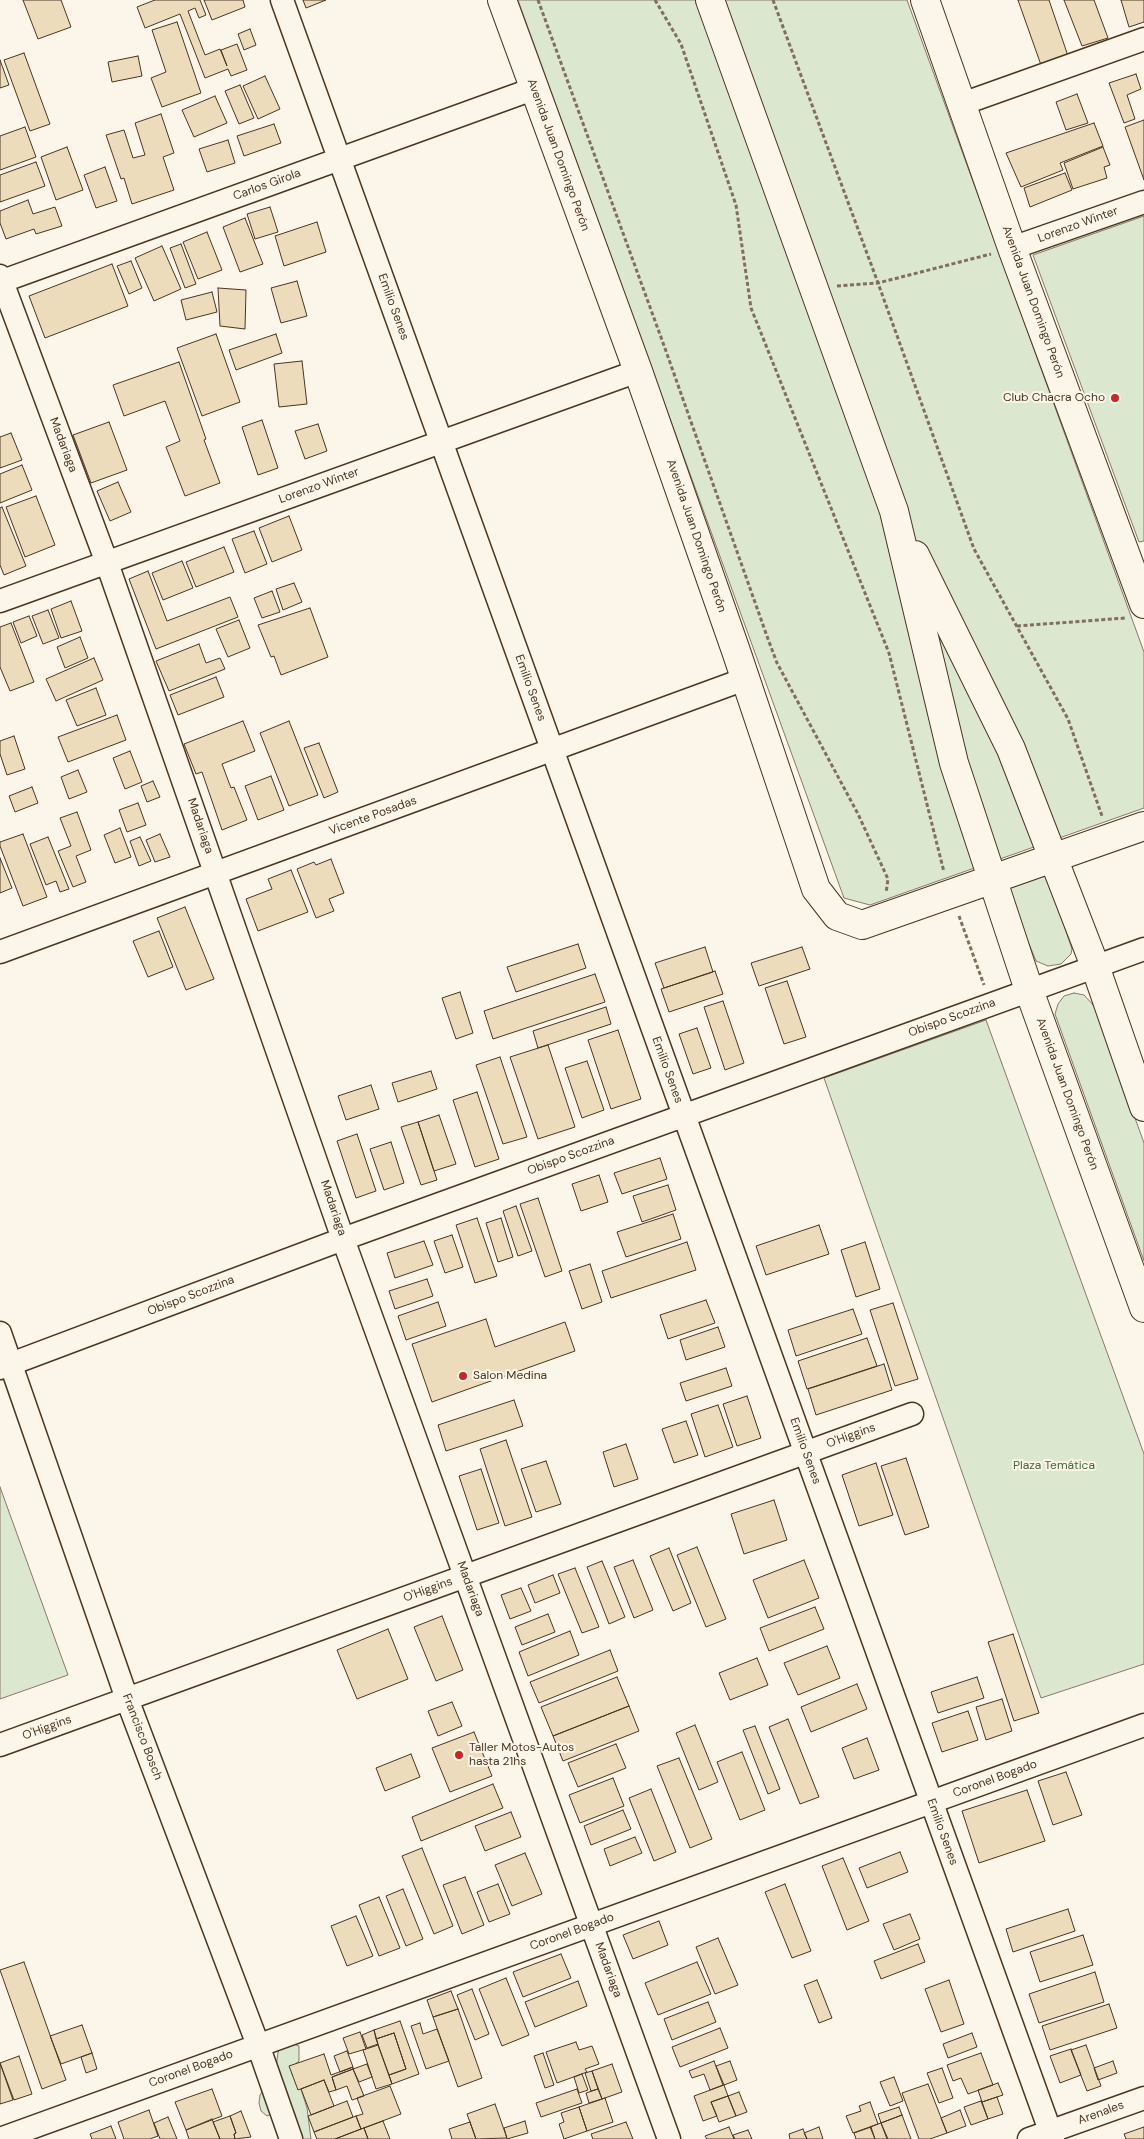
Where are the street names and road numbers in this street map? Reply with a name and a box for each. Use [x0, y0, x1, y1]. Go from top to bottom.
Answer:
street label: Avenida Juan Domingo Perón [524, 77, 592, 233]
street label: Carlos Girola [231, 166, 303, 204]
street label: Lorenzo Winter [1036, 204, 1120, 246]
street label: Avenida Juan Domingo Perón [999, 224, 1067, 380]
street label: Emilio Senes [374, 272, 412, 342]
street label: Madariaga [46, 415, 80, 475]
street label: Avenida Juan Domingo Perón [663, 458, 729, 614]
street label: Lorenzo Winter [277, 465, 361, 507]
street label: Emilio Senes [511, 653, 549, 723]
street label: Vicente Posadas [327, 793, 419, 839]
street label: Madariaga [184, 796, 216, 856]
street label: Obispo Scozzina [906, 996, 998, 1040]
street label: Avenida Juan Domingo Perón [1033, 1016, 1101, 1172]
street label: Emilio Senes [648, 1035, 686, 1105]
street label: Obispo Scozzina [525, 1134, 617, 1178]
street label: Madariaga [317, 1178, 349, 1238]
street label: Obispo Scozzina [146, 1273, 236, 1319]
street label: Emilio Senes [786, 1416, 824, 1486]
street label: O'Higgins [824, 1420, 878, 1452]
street label: Madariaga [453, 1559, 487, 1619]
street label: O'Higgins [401, 1574, 455, 1606]
street label: Francisco Bosch [119, 1692, 165, 1782]
street label: O'Higgins [20, 1712, 74, 1744]
street label: Coronel Bogado [951, 1757, 1039, 1801]
street label: Emilio Senes [923, 1797, 961, 1867]
street label: Coronel Bogado [528, 1910, 616, 1954]
street label: Madariaga [591, 1940, 625, 2000]
street label: Coronel Bogado [147, 2047, 235, 2091]
street label: Arenales [1076, 2098, 1126, 2128]

